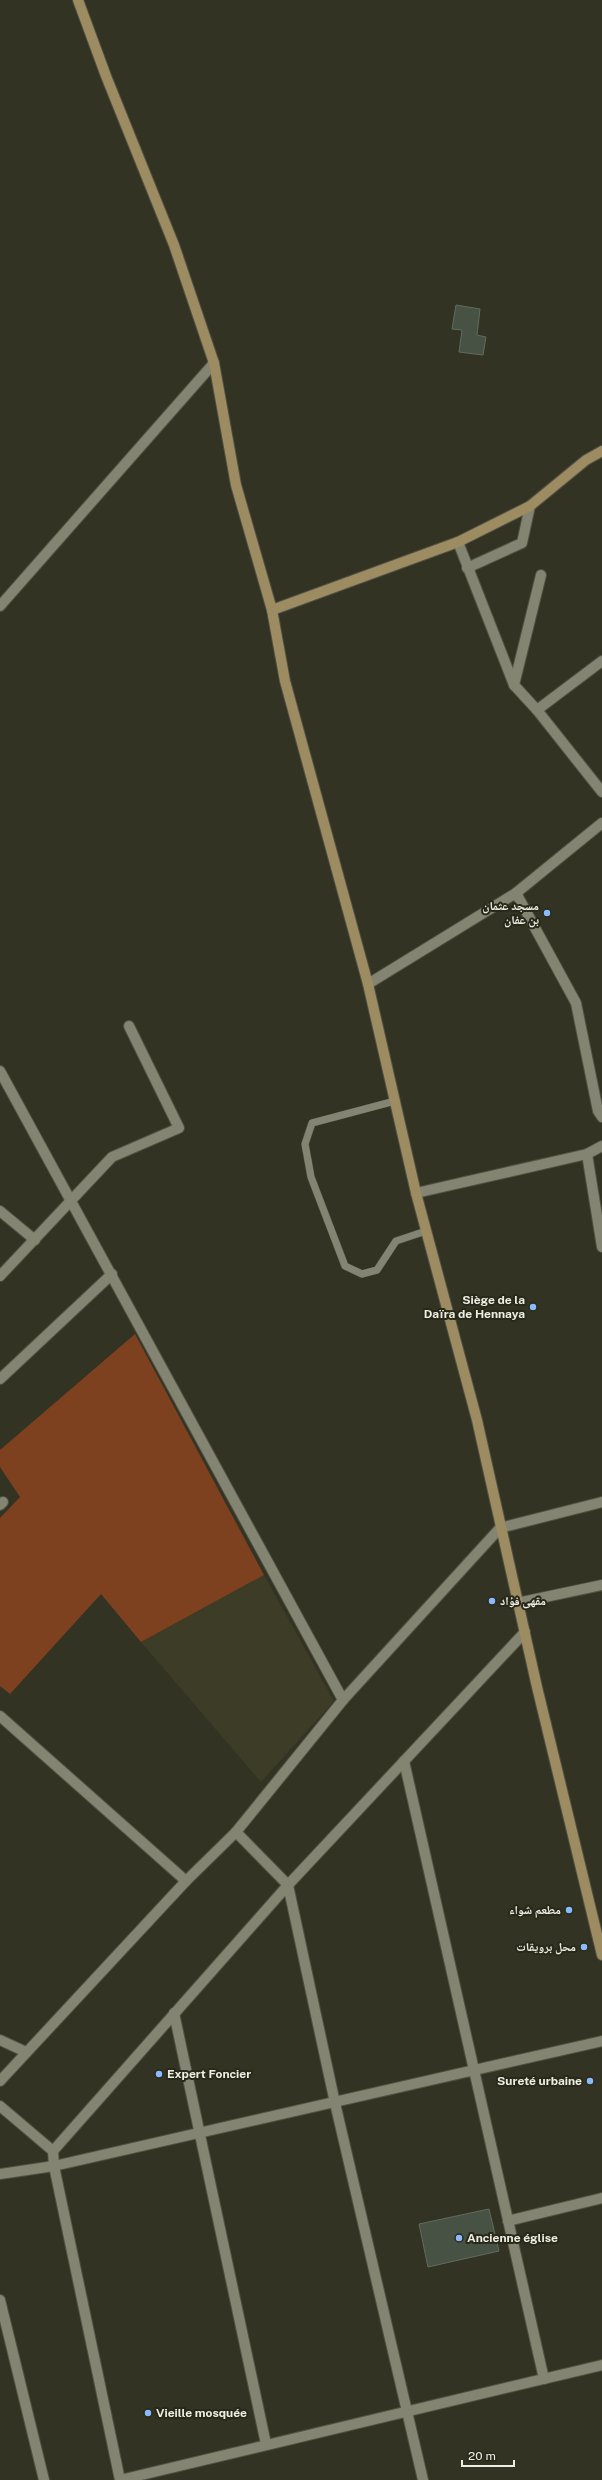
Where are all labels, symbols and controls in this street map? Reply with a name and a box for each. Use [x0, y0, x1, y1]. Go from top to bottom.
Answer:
place label: مسجد عثمان بن عفان [482, 899, 539, 928]
marker: مسجد عثمان بن عفان [542, 908, 552, 918]
place label: Siège de la Daïra de Hennaya [424, 1293, 525, 1321]
marker: Siège de la Daïra de Hennaya [528, 1302, 538, 1312]
place label: مقهى فؤاد [500, 1594, 546, 1609]
marker: مقهى فؤاد [487, 1596, 497, 1606]
place label: مطعم شواء [509, 1903, 561, 1918]
marker: مطعم شواء [564, 1905, 574, 1915]
place label: محل برويقات [516, 1940, 576, 1955]
marker: محل برويقات [579, 1942, 589, 1952]
place label: Expert Foncier [167, 2067, 251, 2081]
marker: Expert Foncier [154, 2069, 164, 2079]
place label: Sureté urbaine [497, 2074, 582, 2088]
marker: Sureté urbaine [585, 2076, 595, 2086]
place label: Ancienne église [467, 2231, 558, 2245]
marker: Ancienne église [454, 2233, 464, 2243]
place label: Vieille mosquée [156, 2406, 247, 2420]
marker: Vieille mosquée [143, 2408, 153, 2418]
scale bar [462, 2442, 514, 2468]
text: 20 m [468, 2449, 496, 2463]

